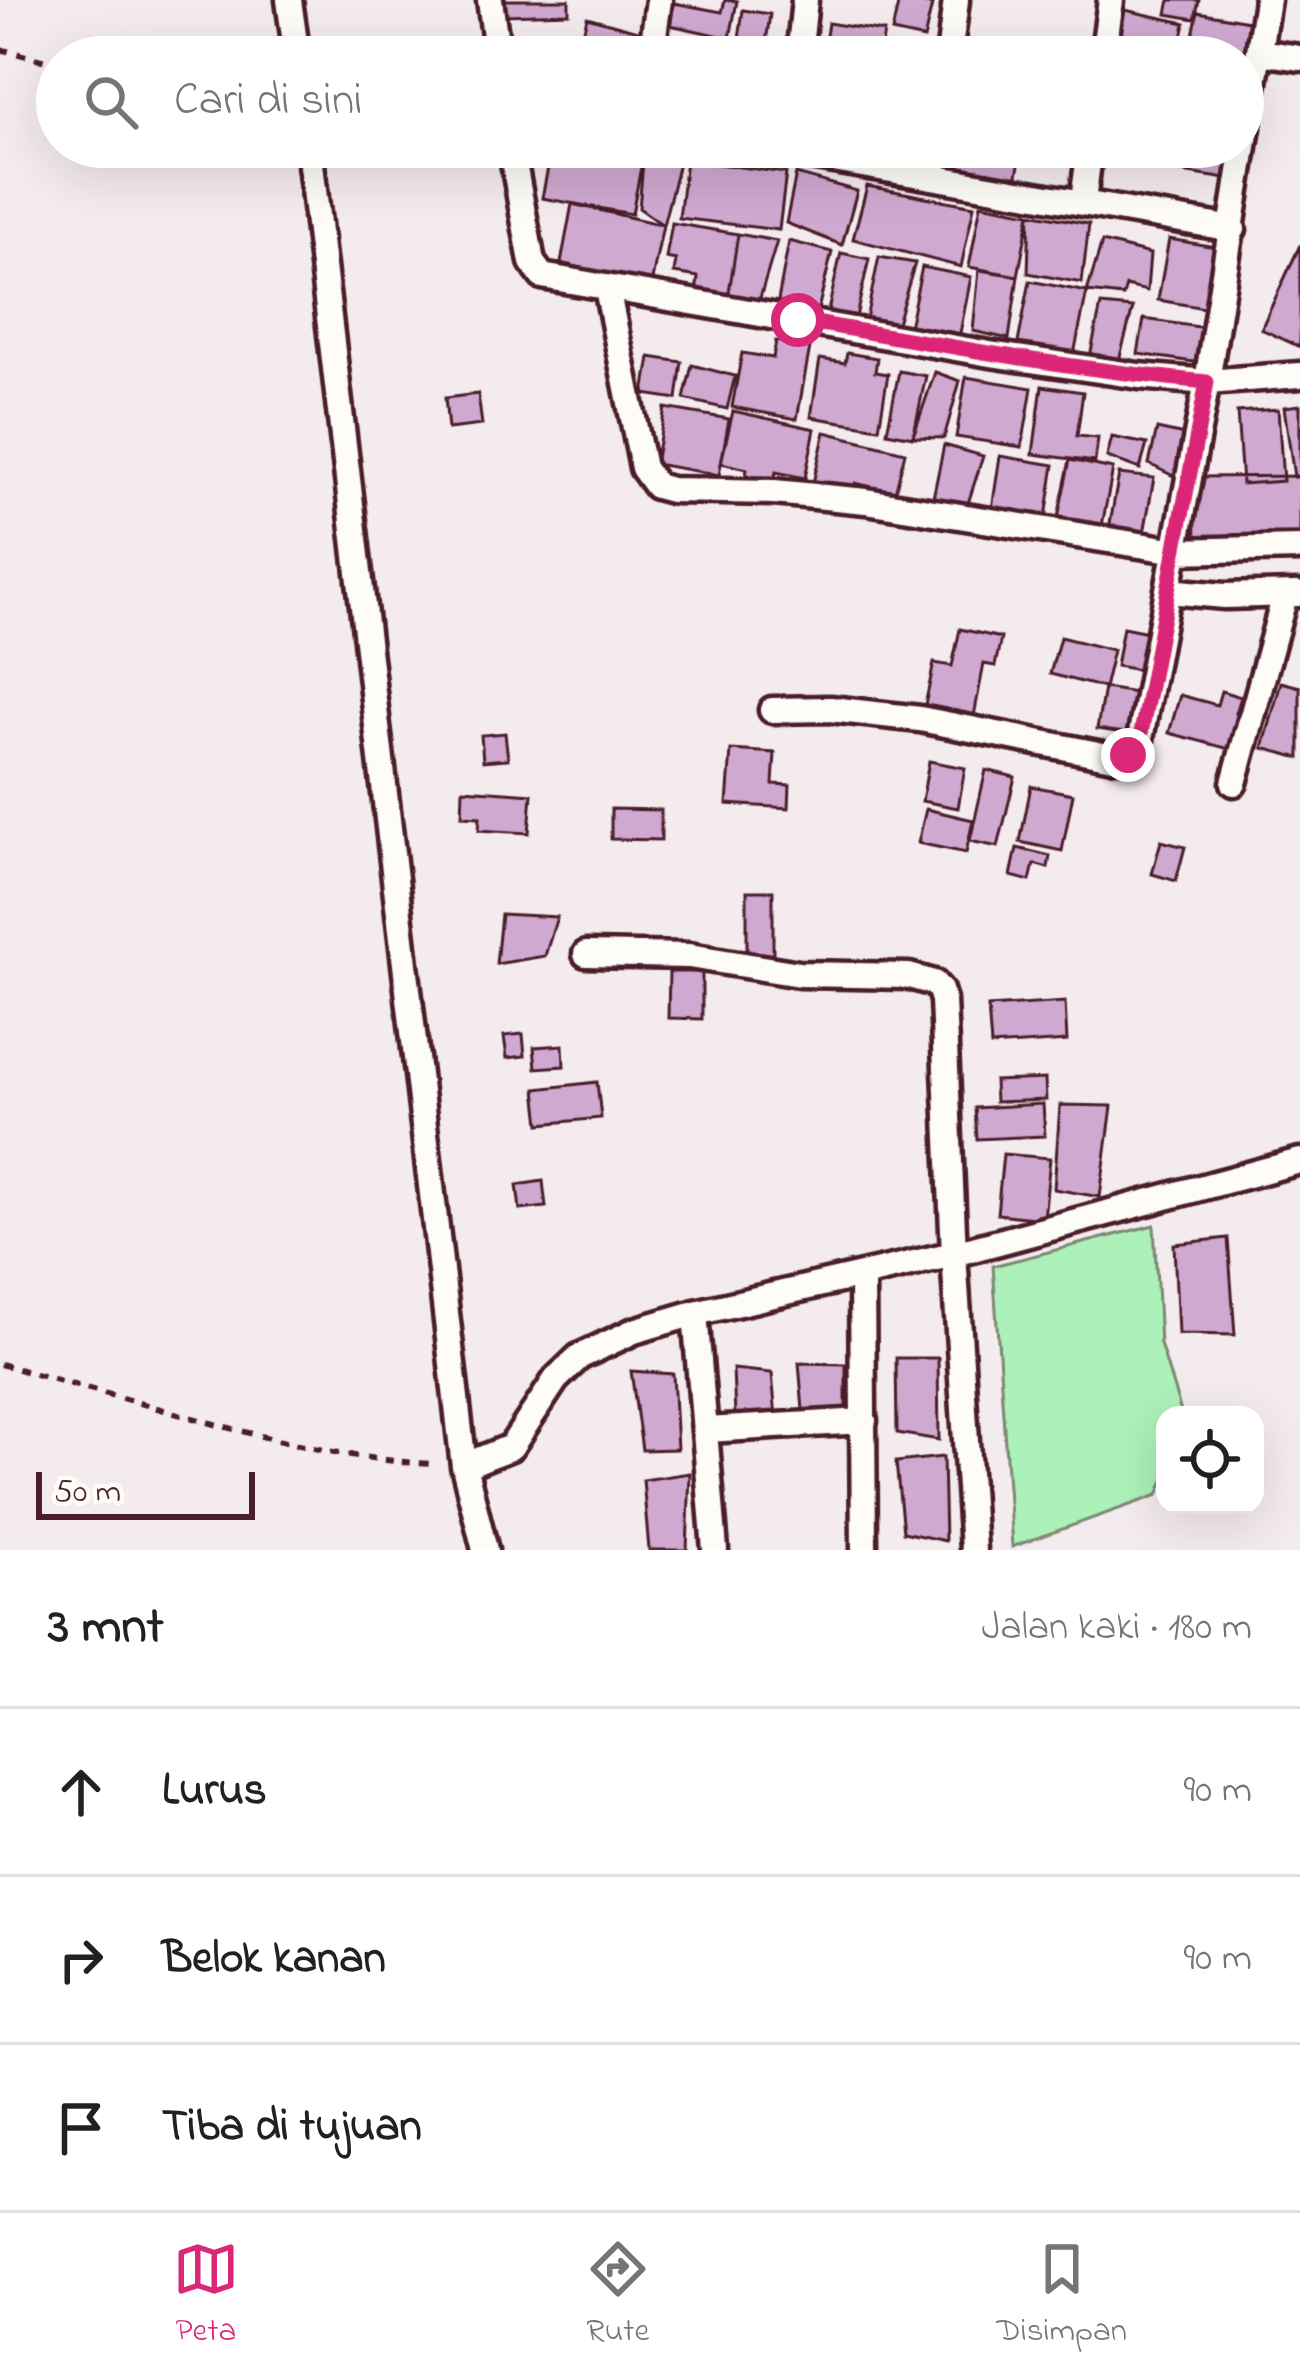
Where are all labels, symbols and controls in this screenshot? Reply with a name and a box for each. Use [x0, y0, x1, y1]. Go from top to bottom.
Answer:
search box [36, 36, 1264, 168]
icon: search [78, 69, 144, 135]
text: Cari di sini [174, 69, 362, 135]
route start [771, 293, 825, 347]
route end [1101, 728, 1155, 782]
map controls [1156, 1406, 1264, 1514]
button: locate [1156, 1406, 1264, 1514]
scale bar [36, 1466, 255, 1519]
text: 50 m [54, 1469, 121, 1517]
text: 3 mnt [48, 1591, 164, 1666]
text: Jalan kaki · 180 m [981, 1600, 1252, 1657]
icon: ahead [48, 1759, 114, 1825]
text: Lurus [162, 1759, 267, 1825]
text: 90 m [1183, 1763, 1252, 1820]
icon: right [48, 1927, 114, 1993]
text: Belok kanan [162, 1927, 386, 1993]
text: 90 m [1183, 1931, 1252, 1988]
icon: arrive [48, 2095, 114, 2161]
text: Tiba di tujuan [162, 2095, 422, 2161]
tab: Peta [173, 2236, 239, 2356]
tab: Rute [585, 2236, 651, 2356]
tab: Disimpan [997, 2236, 1127, 2356]

